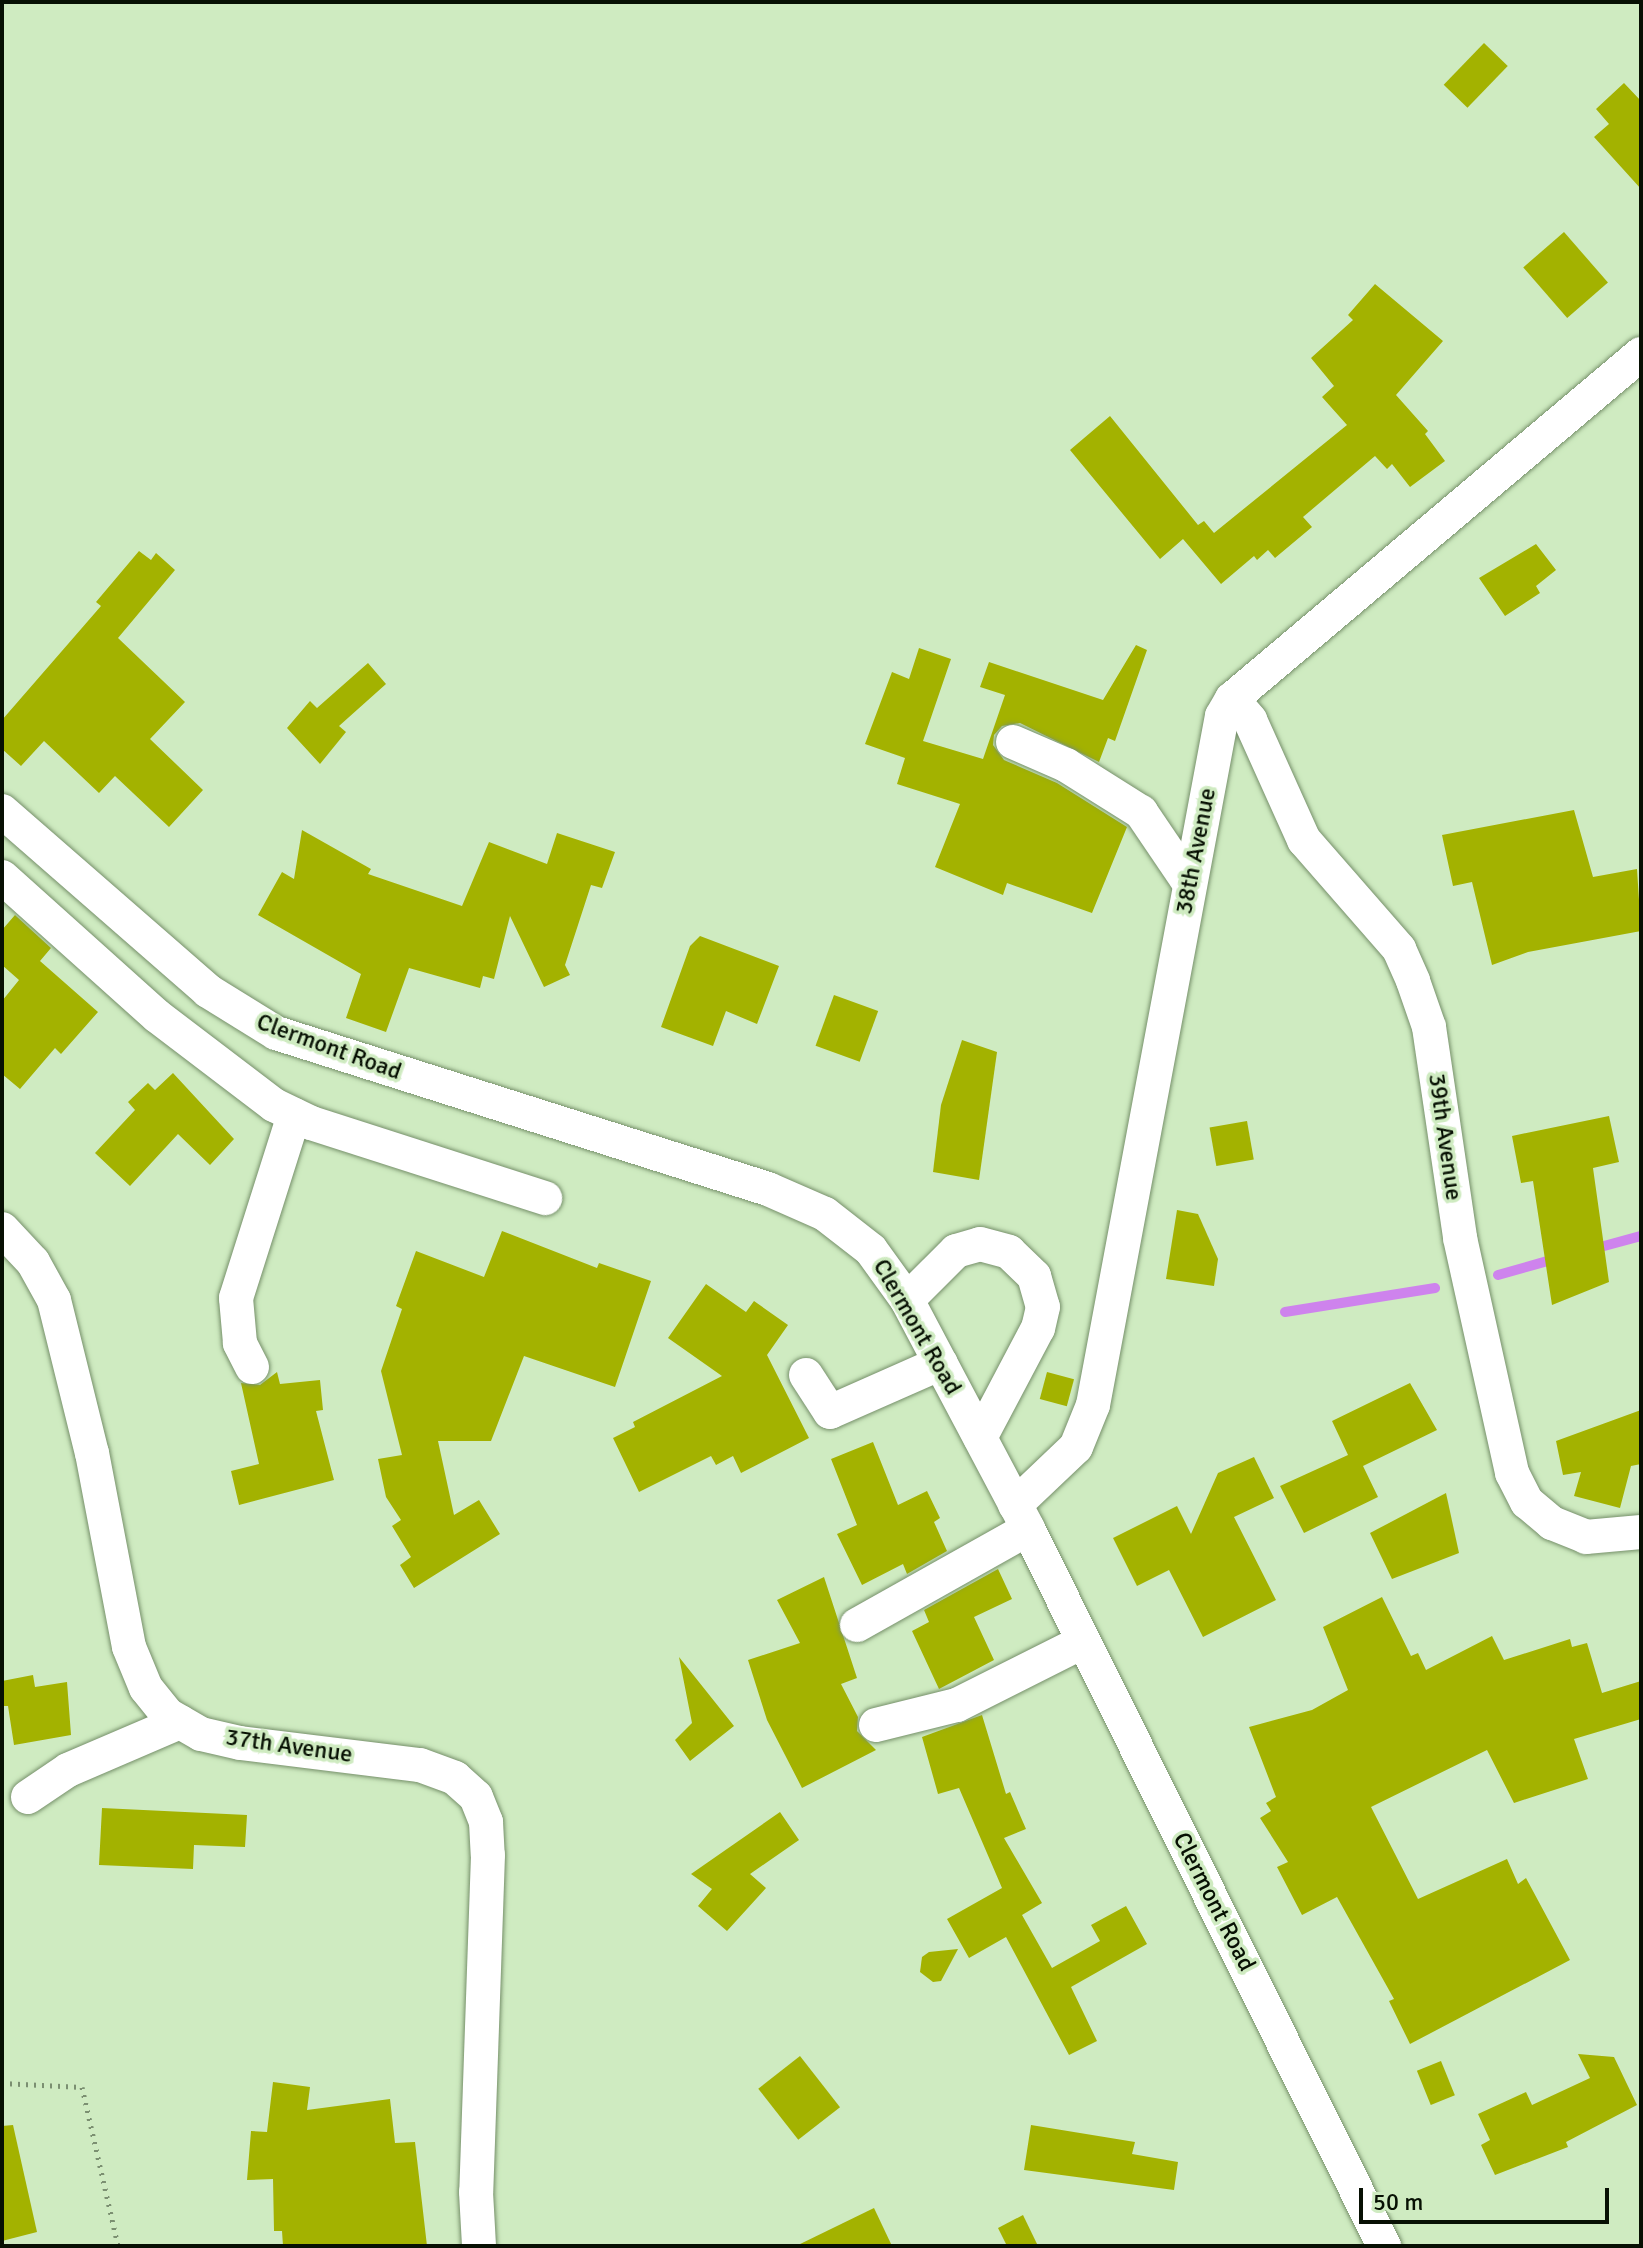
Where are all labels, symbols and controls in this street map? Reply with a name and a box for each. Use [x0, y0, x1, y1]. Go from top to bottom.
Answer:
street label: 38th Avenue [1170, 786, 1222, 916]
street label: Clermont Road [253, 1007, 405, 1087]
street label: 39th Avenue [1422, 1072, 1468, 1202]
street label: Clermont Road [867, 1254, 967, 1400]
street label: 37th Avenue [224, 1723, 354, 1769]
street label: Clermont Road [1167, 1828, 1261, 1976]
scale bar [1363, 2172, 1613, 2222]
text: 50 m [1373, 2187, 1423, 2217]

